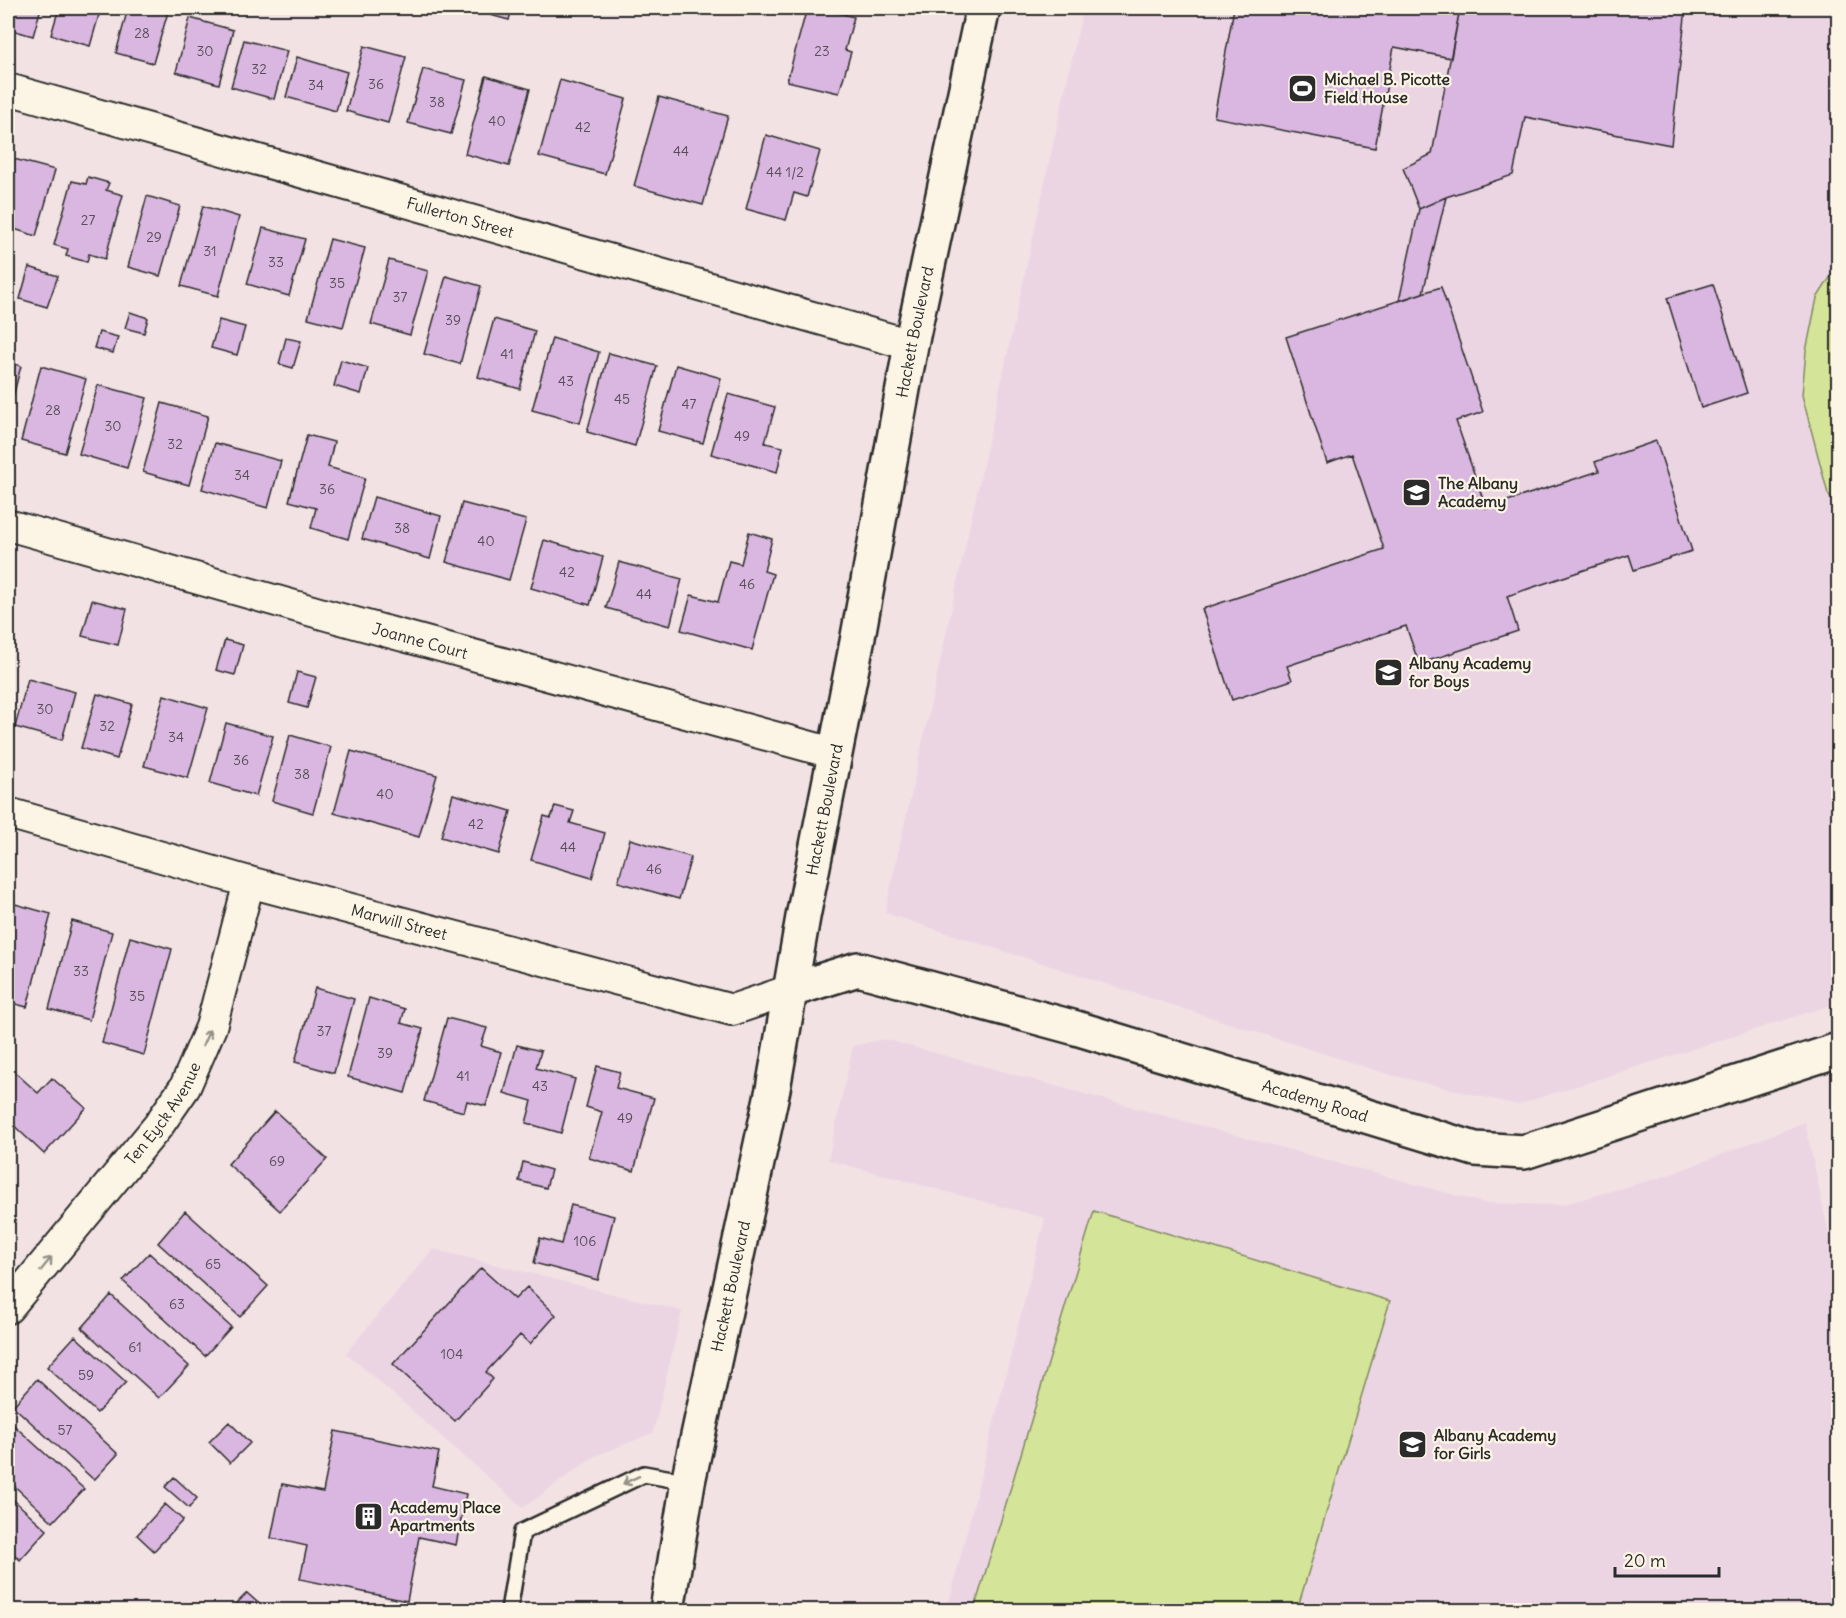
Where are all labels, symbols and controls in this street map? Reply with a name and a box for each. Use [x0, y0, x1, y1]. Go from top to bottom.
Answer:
house number: 28 [134, 24, 150, 42]
house number: 30 [196, 42, 214, 60]
house number: 23 [814, 42, 830, 60]
house number: 32 [251, 60, 267, 78]
place label: Michael B. Picotte Field House [1324, 69, 1450, 107]
sports icon: Michael B. Picotte Field House [1287, 72, 1319, 104]
house number: 36 [368, 75, 384, 93]
house number: 34 [308, 76, 324, 94]
house number: 38 [429, 93, 445, 111]
house number: 40 [488, 112, 506, 130]
house number: 42 [575, 118, 591, 136]
house number: 44 [673, 142, 689, 160]
house number: 44 1/2 [766, 163, 804, 181]
street label: Fullerton Street [404, 193, 517, 242]
house number: 27 [81, 211, 95, 229]
house number: 29 [146, 228, 162, 246]
house number: 31 [203, 242, 217, 260]
house number: 33 [268, 253, 284, 271]
street label: Hackett Boulevard [892, 264, 938, 399]
house number: 35 [329, 274, 345, 292]
house number: 37 [393, 288, 408, 306]
house number: 39 [445, 311, 461, 329]
house number: 41 [500, 345, 514, 363]
house number: 43 [558, 372, 574, 390]
house number: 45 [614, 390, 630, 408]
house number: 47 [682, 395, 697, 413]
house number: 28 [45, 401, 61, 419]
house number: 30 [104, 417, 122, 435]
house number: 49 [734, 427, 750, 445]
house number: 32 [167, 435, 183, 453]
house number: 34 [234, 466, 250, 484]
place label: The Albany Academy [1438, 473, 1518, 512]
school or university icon: The Albany Academy [1401, 476, 1433, 508]
house number: 36 [319, 480, 335, 498]
house number: 38 [394, 519, 410, 537]
house number: 40 [477, 532, 495, 550]
house number: 42 [559, 563, 575, 581]
house number: 46 [739, 575, 755, 593]
house number: 44 [636, 585, 652, 603]
street label: Joanne Court [370, 618, 471, 663]
place label: Albany Academy for Boys [1409, 653, 1531, 692]
school or university icon: Albany Academy for Boys [1372, 656, 1404, 688]
house number: 30 [36, 700, 54, 718]
house number: 32 [99, 717, 115, 735]
house number: 34 [168, 728, 184, 746]
street label: Hackett Boulevard [801, 742, 847, 877]
house number: 36 [233, 751, 249, 769]
house number: 38 [294, 765, 310, 783]
house number: 40 [376, 785, 394, 803]
house number: 42 [468, 815, 484, 833]
house number: 44 [560, 838, 576, 856]
house number: 46 [646, 860, 662, 878]
street label: Marwill Street [349, 900, 450, 944]
house number: 33 [73, 962, 89, 980]
house number: 35 [129, 987, 145, 1005]
house number: 37 [317, 1022, 332, 1040]
one-way arrow [201, 1029, 212, 1047]
house number: 39 [377, 1044, 393, 1062]
street label: Ten Eyck Avenue [120, 1059, 205, 1169]
house number: 41 [456, 1067, 470, 1085]
street label: Academy Road [1260, 1075, 1371, 1126]
house number: 43 [532, 1077, 548, 1095]
house number: 49 [617, 1109, 633, 1127]
house number: 69 [269, 1152, 285, 1170]
street label: Hackett Boulevard [706, 1219, 754, 1354]
house number: 106 [574, 1232, 596, 1250]
house number: 65 [205, 1255, 221, 1273]
one-way arrow [39, 1256, 52, 1272]
house number: 63 [169, 1295, 185, 1313]
house number: 61 [128, 1338, 142, 1356]
house number: 104 [441, 1345, 463, 1363]
house number: 59 [78, 1366, 94, 1384]
house number: 57 [58, 1421, 73, 1439]
place label: Albany Academy for Girls [1434, 1425, 1556, 1463]
school or university icon: Albany Academy for Girls [1397, 1428, 1429, 1460]
one-way arrow [623, 1474, 641, 1486]
place label: Academy Place Apartments [390, 1497, 501, 1536]
building icon: Academy Place Apartments [353, 1500, 385, 1532]
scale bar [1615, 1540, 1718, 1578]
text: 20 m [1624, 1549, 1666, 1572]

